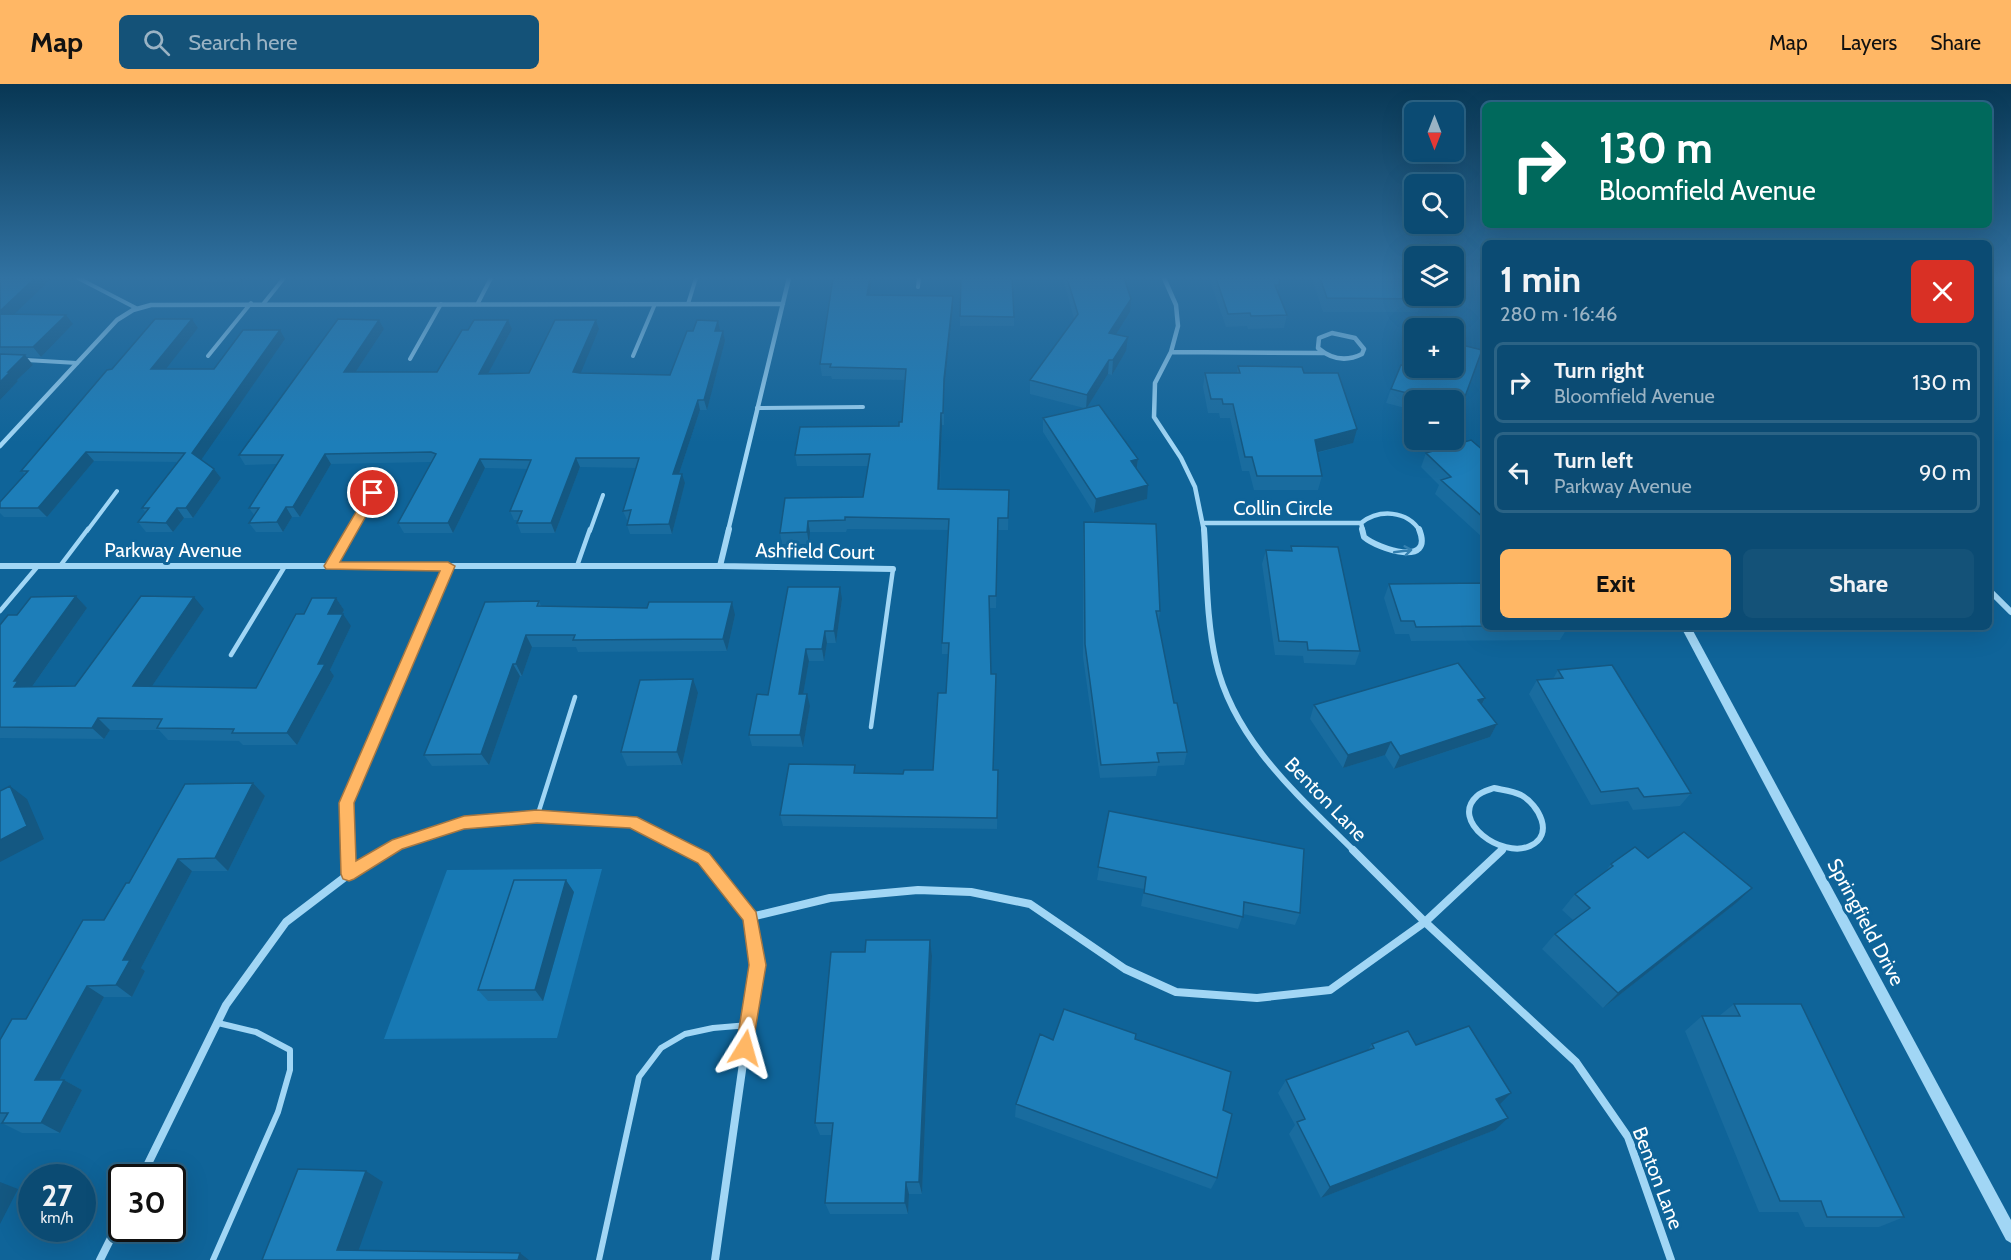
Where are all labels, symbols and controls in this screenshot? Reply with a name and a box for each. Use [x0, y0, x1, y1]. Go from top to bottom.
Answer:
search box [119, 15, 539, 69]
text: Map [30, 25, 83, 59]
icon: search [140, 26, 173, 59]
text: Search here [188, 29, 297, 56]
text: Map [1769, 30, 1808, 55]
text: Layers [1841, 30, 1897, 55]
text: Share [1930, 30, 1981, 55]
north arrow [1404, 102, 1464, 162]
map controls [1404, 102, 1464, 450]
text: 130 m [1599, 122, 1713, 174]
icon: right [1500, 126, 1578, 204]
button: search [1404, 174, 1464, 234]
text: Bloomfield Avenue [1599, 174, 1816, 207]
button: layers [1404, 246, 1464, 306]
text: 1 min [1500, 257, 1581, 301]
button: close [1911, 260, 1974, 323]
text: 280 m · 16:46 [1500, 302, 1617, 326]
button: + [1404, 318, 1464, 378]
text: Turn right [1554, 357, 1644, 384]
icon: right [1503, 366, 1536, 399]
text: 130 m [1912, 369, 1971, 396]
text: Bloomfield Avenue [1554, 384, 1715, 408]
button: − [1404, 390, 1464, 450]
text: Turn left [1554, 447, 1633, 474]
icon: left [1503, 456, 1536, 489]
text: 90 m [1919, 459, 1971, 486]
pin [347, 467, 398, 518]
text: Parkway Avenue [1554, 474, 1692, 498]
icon: arrive [356, 476, 389, 509]
street label: Collin Circle [1233, 496, 1333, 520]
street label: Parkway Avenue [104, 538, 242, 562]
street label: Ashfield Court [755, 538, 875, 564]
one-way arrow [1393, 546, 1413, 557]
button: Exit [1500, 549, 1731, 618]
button: Share [1743, 549, 1974, 618]
street label: Benton Lane [1280, 752, 1372, 846]
street label: Springfield Drive [1822, 854, 1910, 990]
position arrow [713, 1016, 777, 1080]
street label: Benton Lane [1628, 1123, 1688, 1233]
speed limit sign: 30 [108, 1164, 186, 1242]
text: 27 [41, 1177, 73, 1214]
text: km/h [41, 1209, 73, 1227]

